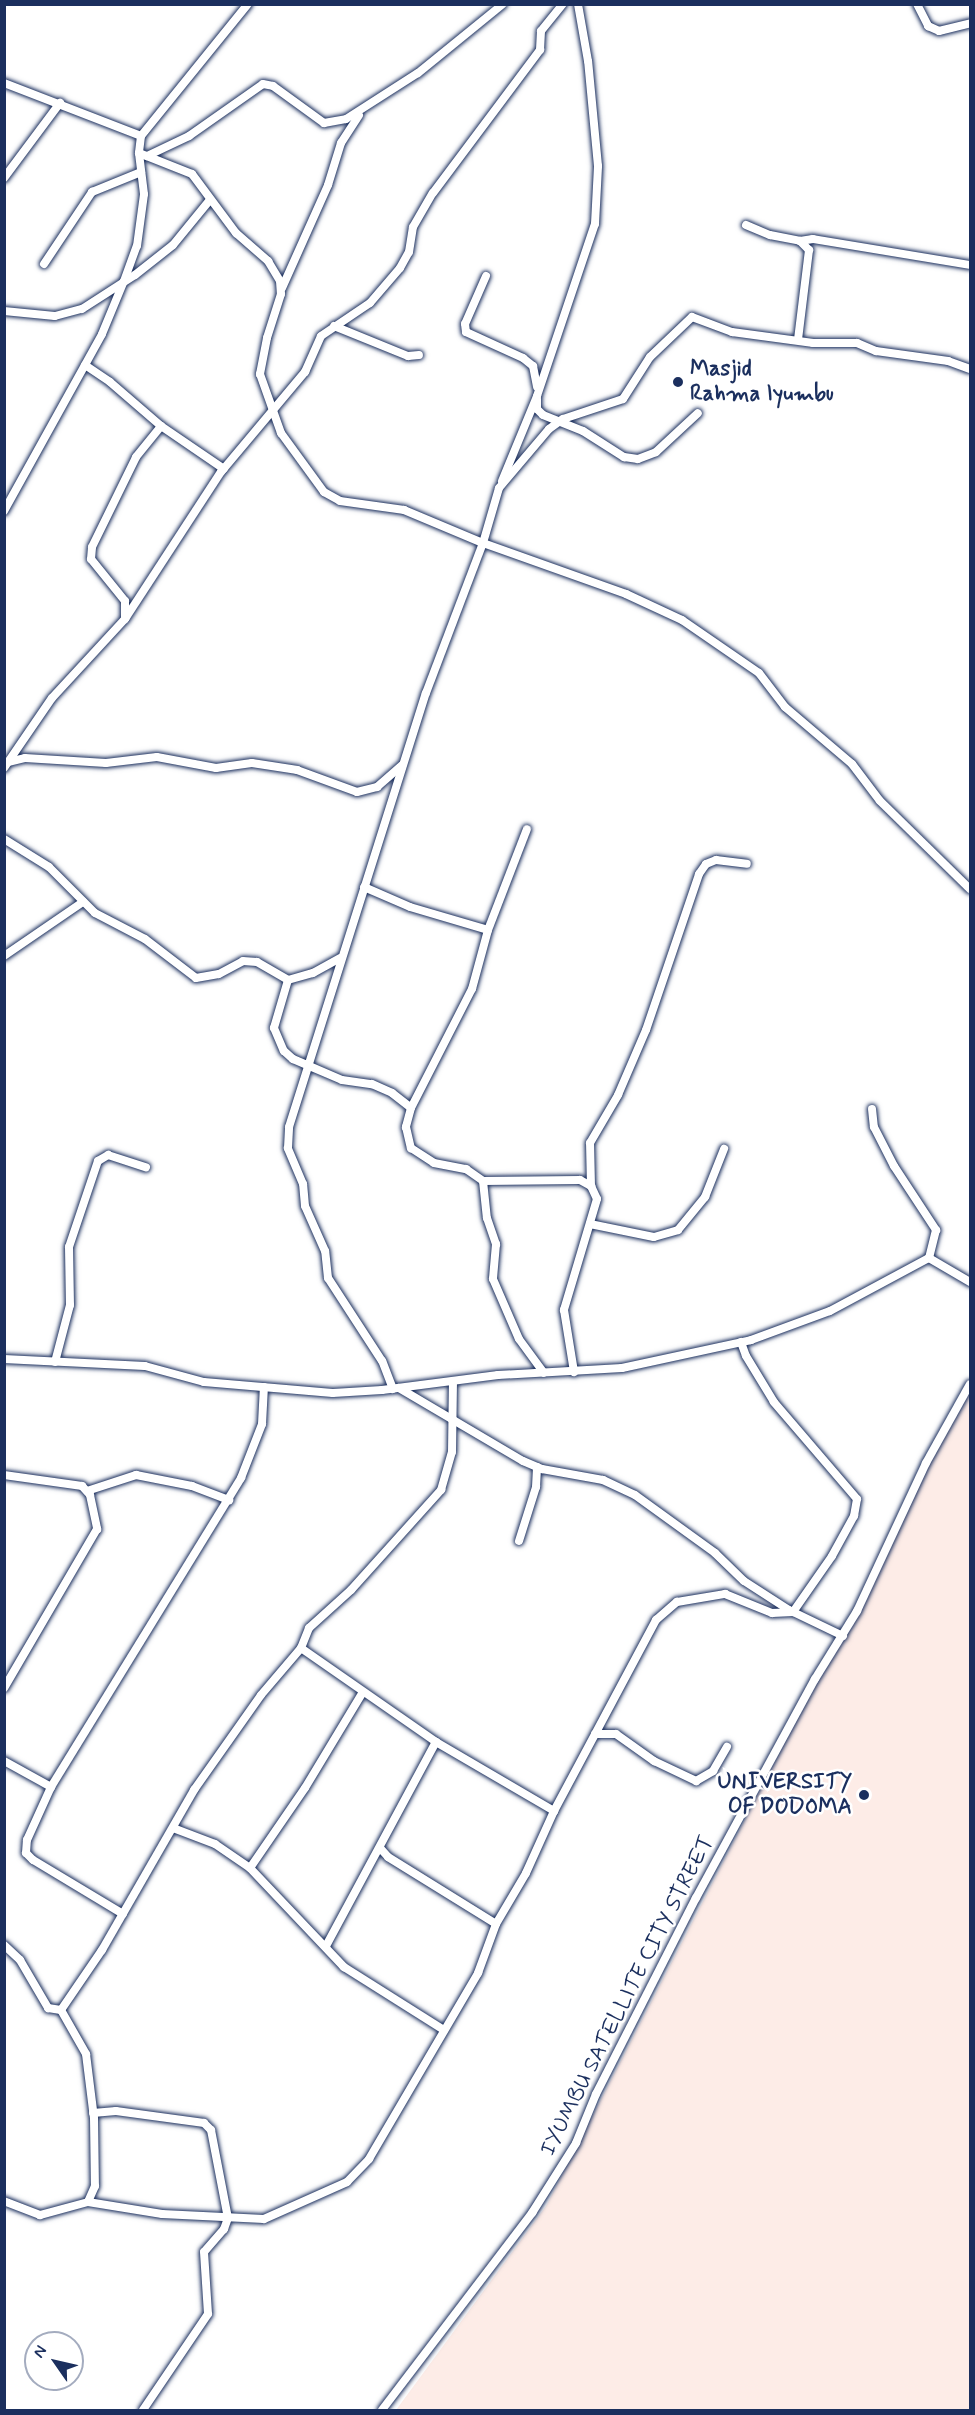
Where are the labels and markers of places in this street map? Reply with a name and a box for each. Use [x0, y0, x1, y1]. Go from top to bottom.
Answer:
place label: Masjid Rahma Iyumbu [690, 356, 841, 408]
marker: Masjid Rahma Iyumbu [671, 375, 685, 389]
place label: UNIVERSITY OF DODOMA [718, 1769, 852, 1820]
marker: UNIVERSITY OF DODOMA [857, 1788, 871, 1802]

